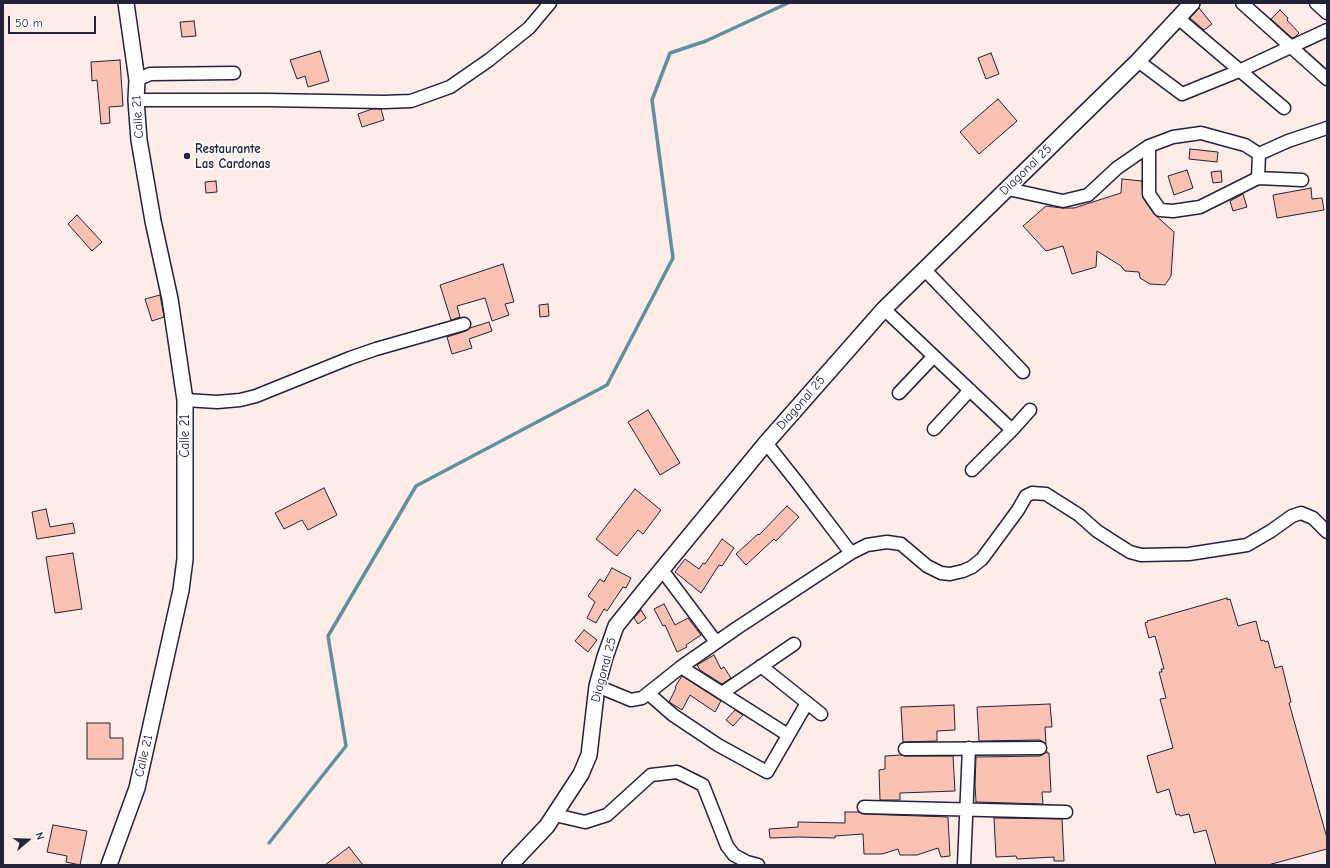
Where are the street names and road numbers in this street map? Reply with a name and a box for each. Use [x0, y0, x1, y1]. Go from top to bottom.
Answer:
street label: Calle 21 [129, 95, 147, 139]
street label: Diagonal 25 [997, 141, 1055, 199]
street label: Diagonal 25 [773, 373, 829, 433]
street label: Calle 21 [177, 414, 193, 458]
street label: Diagonal 25 [588, 636, 620, 704]
street label: Calle 21 [132, 733, 156, 779]

